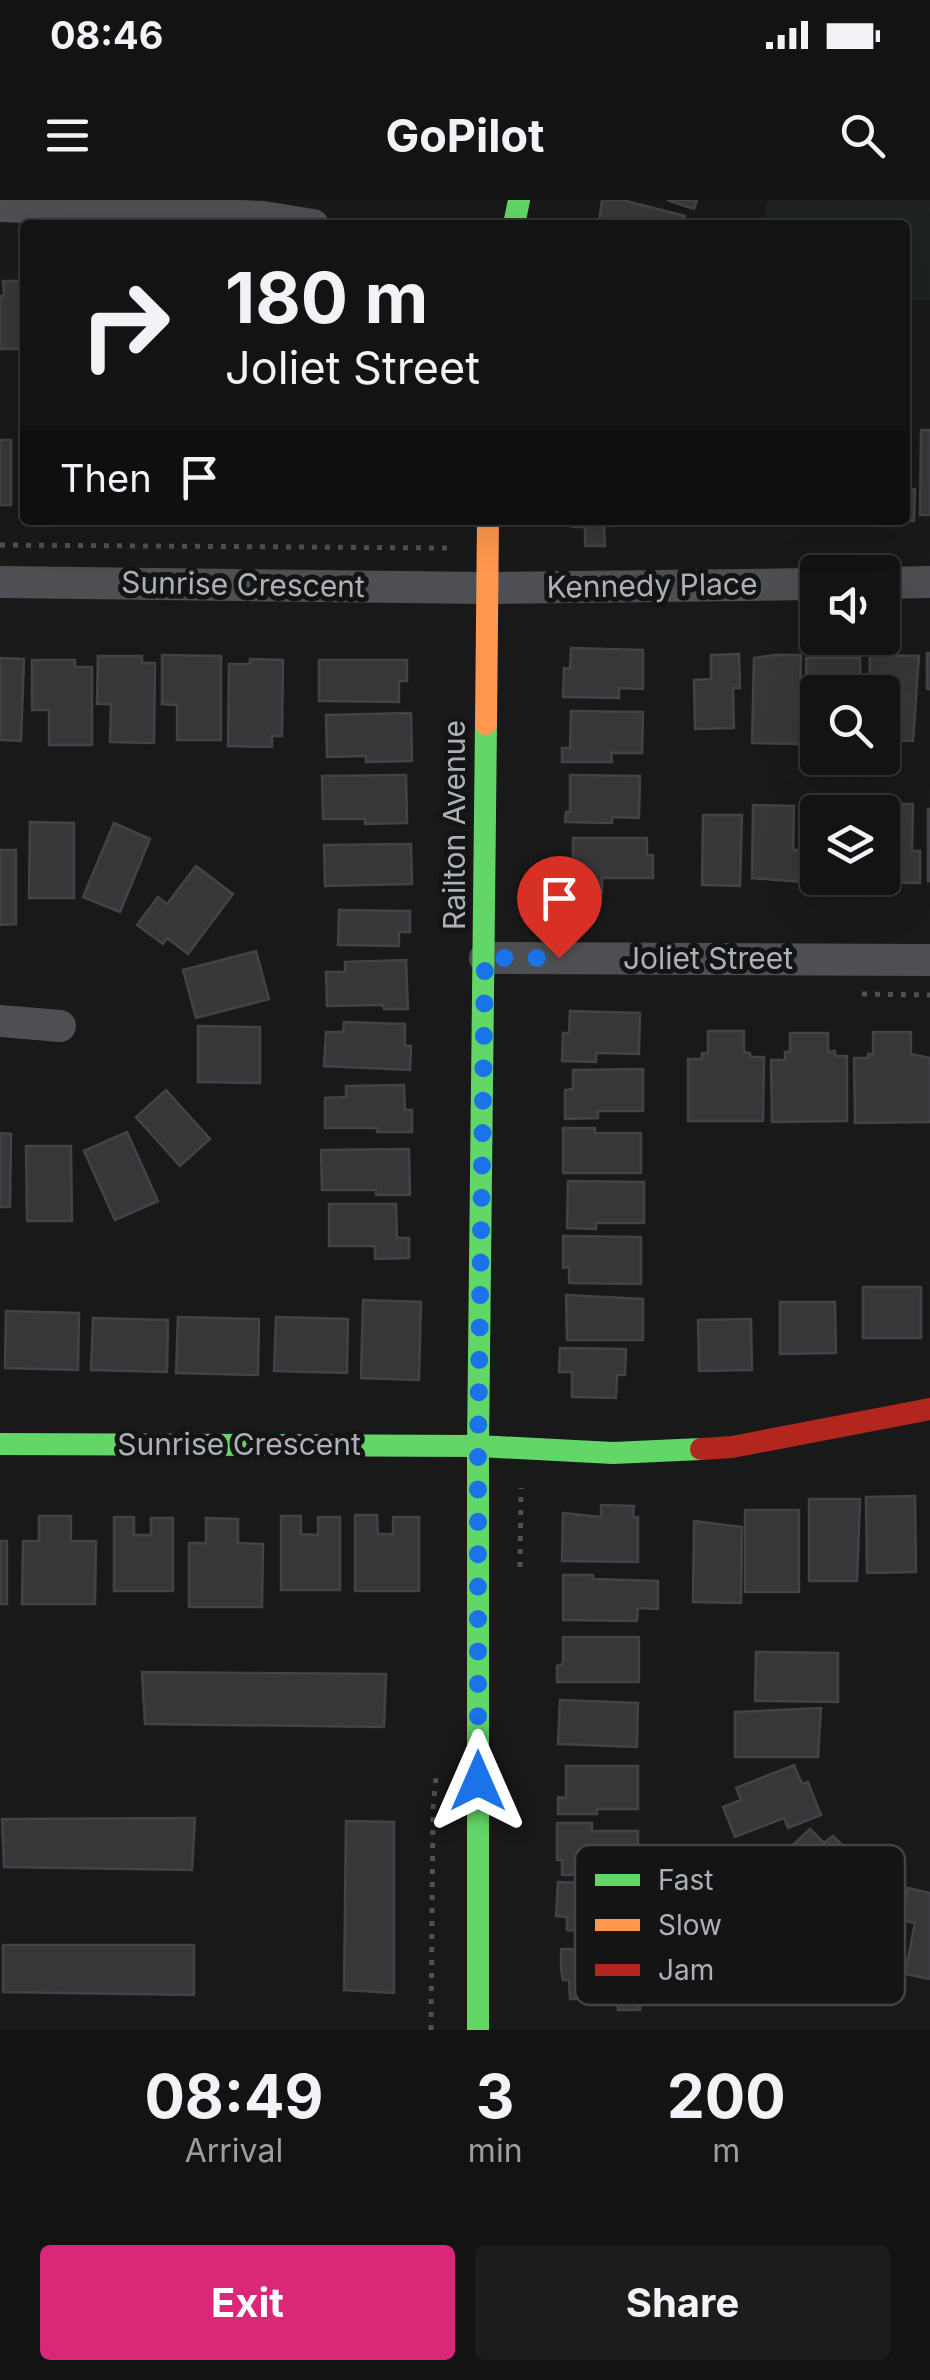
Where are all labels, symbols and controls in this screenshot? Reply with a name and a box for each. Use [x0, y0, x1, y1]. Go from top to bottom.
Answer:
text: 08:46 [50, 12, 163, 58]
icon: menu [40, 108, 95, 163]
text: GoPilot [386, 108, 545, 163]
icon: search [835, 108, 890, 163]
text: 180 m [225, 255, 428, 340]
icon: right [60, 260, 190, 390]
text: Joliet Street [225, 340, 480, 395]
icon: arrive [172, 450, 227, 505]
text: Then [60, 455, 152, 501]
map controls [800, 555, 900, 895]
button: sound [800, 555, 900, 655]
street label: Sunrise Crescent [121, 564, 365, 604]
street label: Kennedy Place [546, 565, 758, 605]
button: search [800, 675, 900, 775]
street label: Railton Avenue [436, 720, 472, 930]
button: layers [800, 795, 900, 895]
pin [517, 856, 602, 959]
icon: arrive [532, 871, 587, 926]
street label: Joliet Street [623, 940, 793, 976]
street label: Sunrise Crescent [117, 1426, 361, 1462]
position arrow [426, 1729, 530, 1833]
legend [575, 1845, 905, 2005]
text: Fast [658, 1863, 714, 1897]
text: Slow [658, 1908, 722, 1942]
text: Jam [658, 1953, 714, 1987]
text: 08:49 [144, 2060, 323, 2132]
text: 3 [476, 2060, 515, 2132]
text: 200 [667, 2060, 786, 2132]
text: Arrival [185, 2131, 283, 2170]
text: min [468, 2131, 523, 2170]
text: m [712, 2131, 740, 2170]
button: Exit [40, 2245, 455, 2360]
button: Share [475, 2245, 890, 2360]

